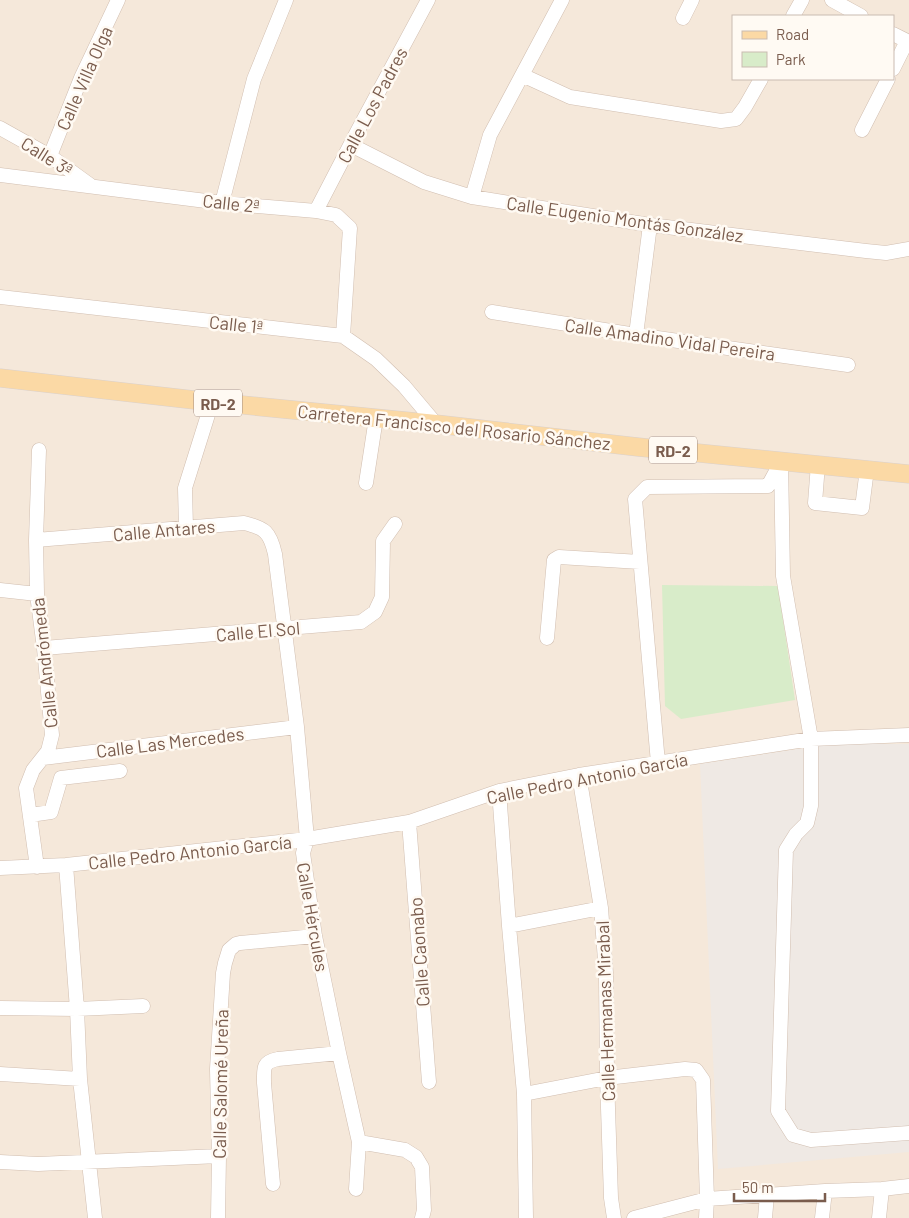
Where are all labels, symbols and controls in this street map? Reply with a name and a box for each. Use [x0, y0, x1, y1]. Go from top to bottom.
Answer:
legend [732, 15, 894, 80]
street label: Calle Villa Olga [51, 22, 117, 134]
text: Road [776, 25, 809, 43]
street label: Calle Los Padres [332, 43, 412, 167]
text: Park [776, 50, 806, 68]
street label: Calle 3ª [17, 132, 77, 180]
street label: Calle 2ª [202, 189, 261, 217]
street label: Calle Eugenio Montás González [505, 191, 745, 247]
street label: Calle 1ª [208, 310, 264, 338]
street label: Calle Amadino Vidal Pereira [563, 313, 777, 365]
road number: RD-2 [194, 389, 242, 416]
street label: Carretera Francisco del Rosario Sánchez [297, 400, 611, 454]
road number: RD-2 [649, 436, 697, 464]
street label: Calle Antares [112, 515, 216, 545]
street label: Calle Andrómeda [26, 597, 62, 729]
street label: Calle El Sol [215, 616, 301, 646]
street label: Calle Las Mercedes [95, 722, 245, 762]
street label: Calle Pedro Antonio García [485, 748, 689, 808]
street label: Calle Pedro Antonio García [87, 830, 293, 874]
street label: Calle Hércules [293, 861, 333, 973]
street label: Calle Caonabo [404, 897, 434, 1007]
street label: Calle Hermanas Mirabal [591, 920, 619, 1102]
street label: Calle Salomé Ureña [208, 1009, 232, 1159]
scale bar [734, 1170, 825, 1202]
text: 50 m [742, 1178, 774, 1196]

